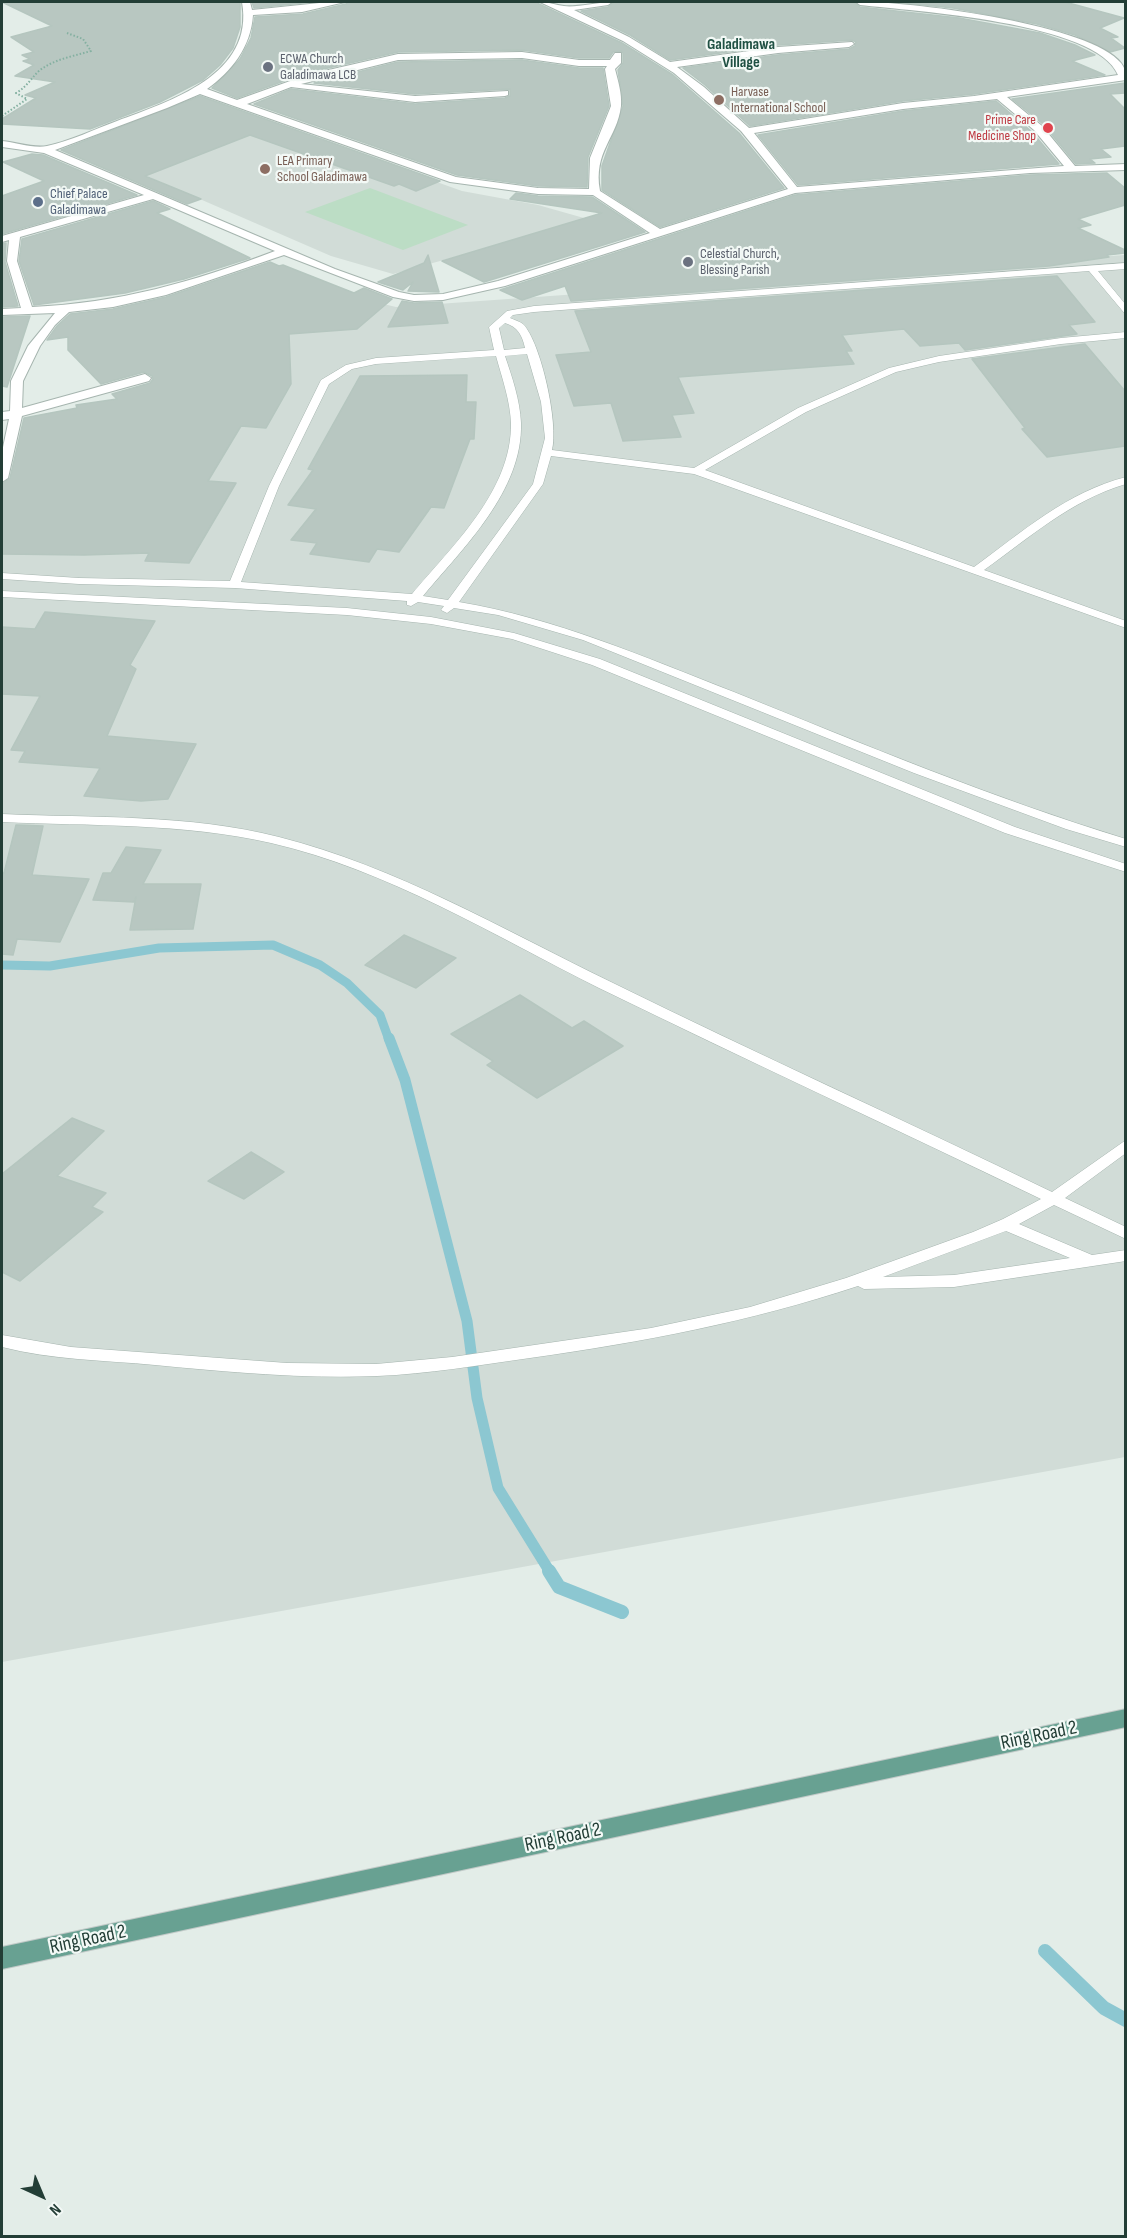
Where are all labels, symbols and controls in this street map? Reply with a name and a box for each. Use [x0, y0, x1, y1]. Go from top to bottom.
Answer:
district label: Galadimawa Village [707, 35, 775, 73]
place label: ECWA Church Galadimawa LCB [280, 51, 356, 84]
marker: ECWA Church Galadimawa LCB [261, 60, 275, 74]
place label: Harvase International School [731, 84, 826, 116]
marker: Harvase International School [712, 93, 726, 107]
place label: Prime Care Medicine Shop [968, 112, 1036, 144]
marker: Prime Care Medicine Shop [1041, 121, 1055, 135]
place label: LEA Primary School Galadimawa [277, 153, 367, 186]
marker: LEA Primary School Galadimawa [258, 162, 272, 176]
place label: Chief Palace Galadimawa [50, 186, 108, 219]
marker: Chief Palace Galadimawa [31, 195, 45, 209]
place label: Celestial Church, Blessing Parish [700, 246, 779, 278]
marker: Celestial Church, Blessing Parish [681, 255, 695, 269]
street label: Ring Road 2 [999, 1716, 1079, 1756]
street label: Ring Road 2 [523, 1818, 603, 1858]
street label: Ring Road 2 [48, 1920, 128, 1960]
north arrow [12, 2166, 72, 2226]
text: N [45, 2200, 65, 2219]

